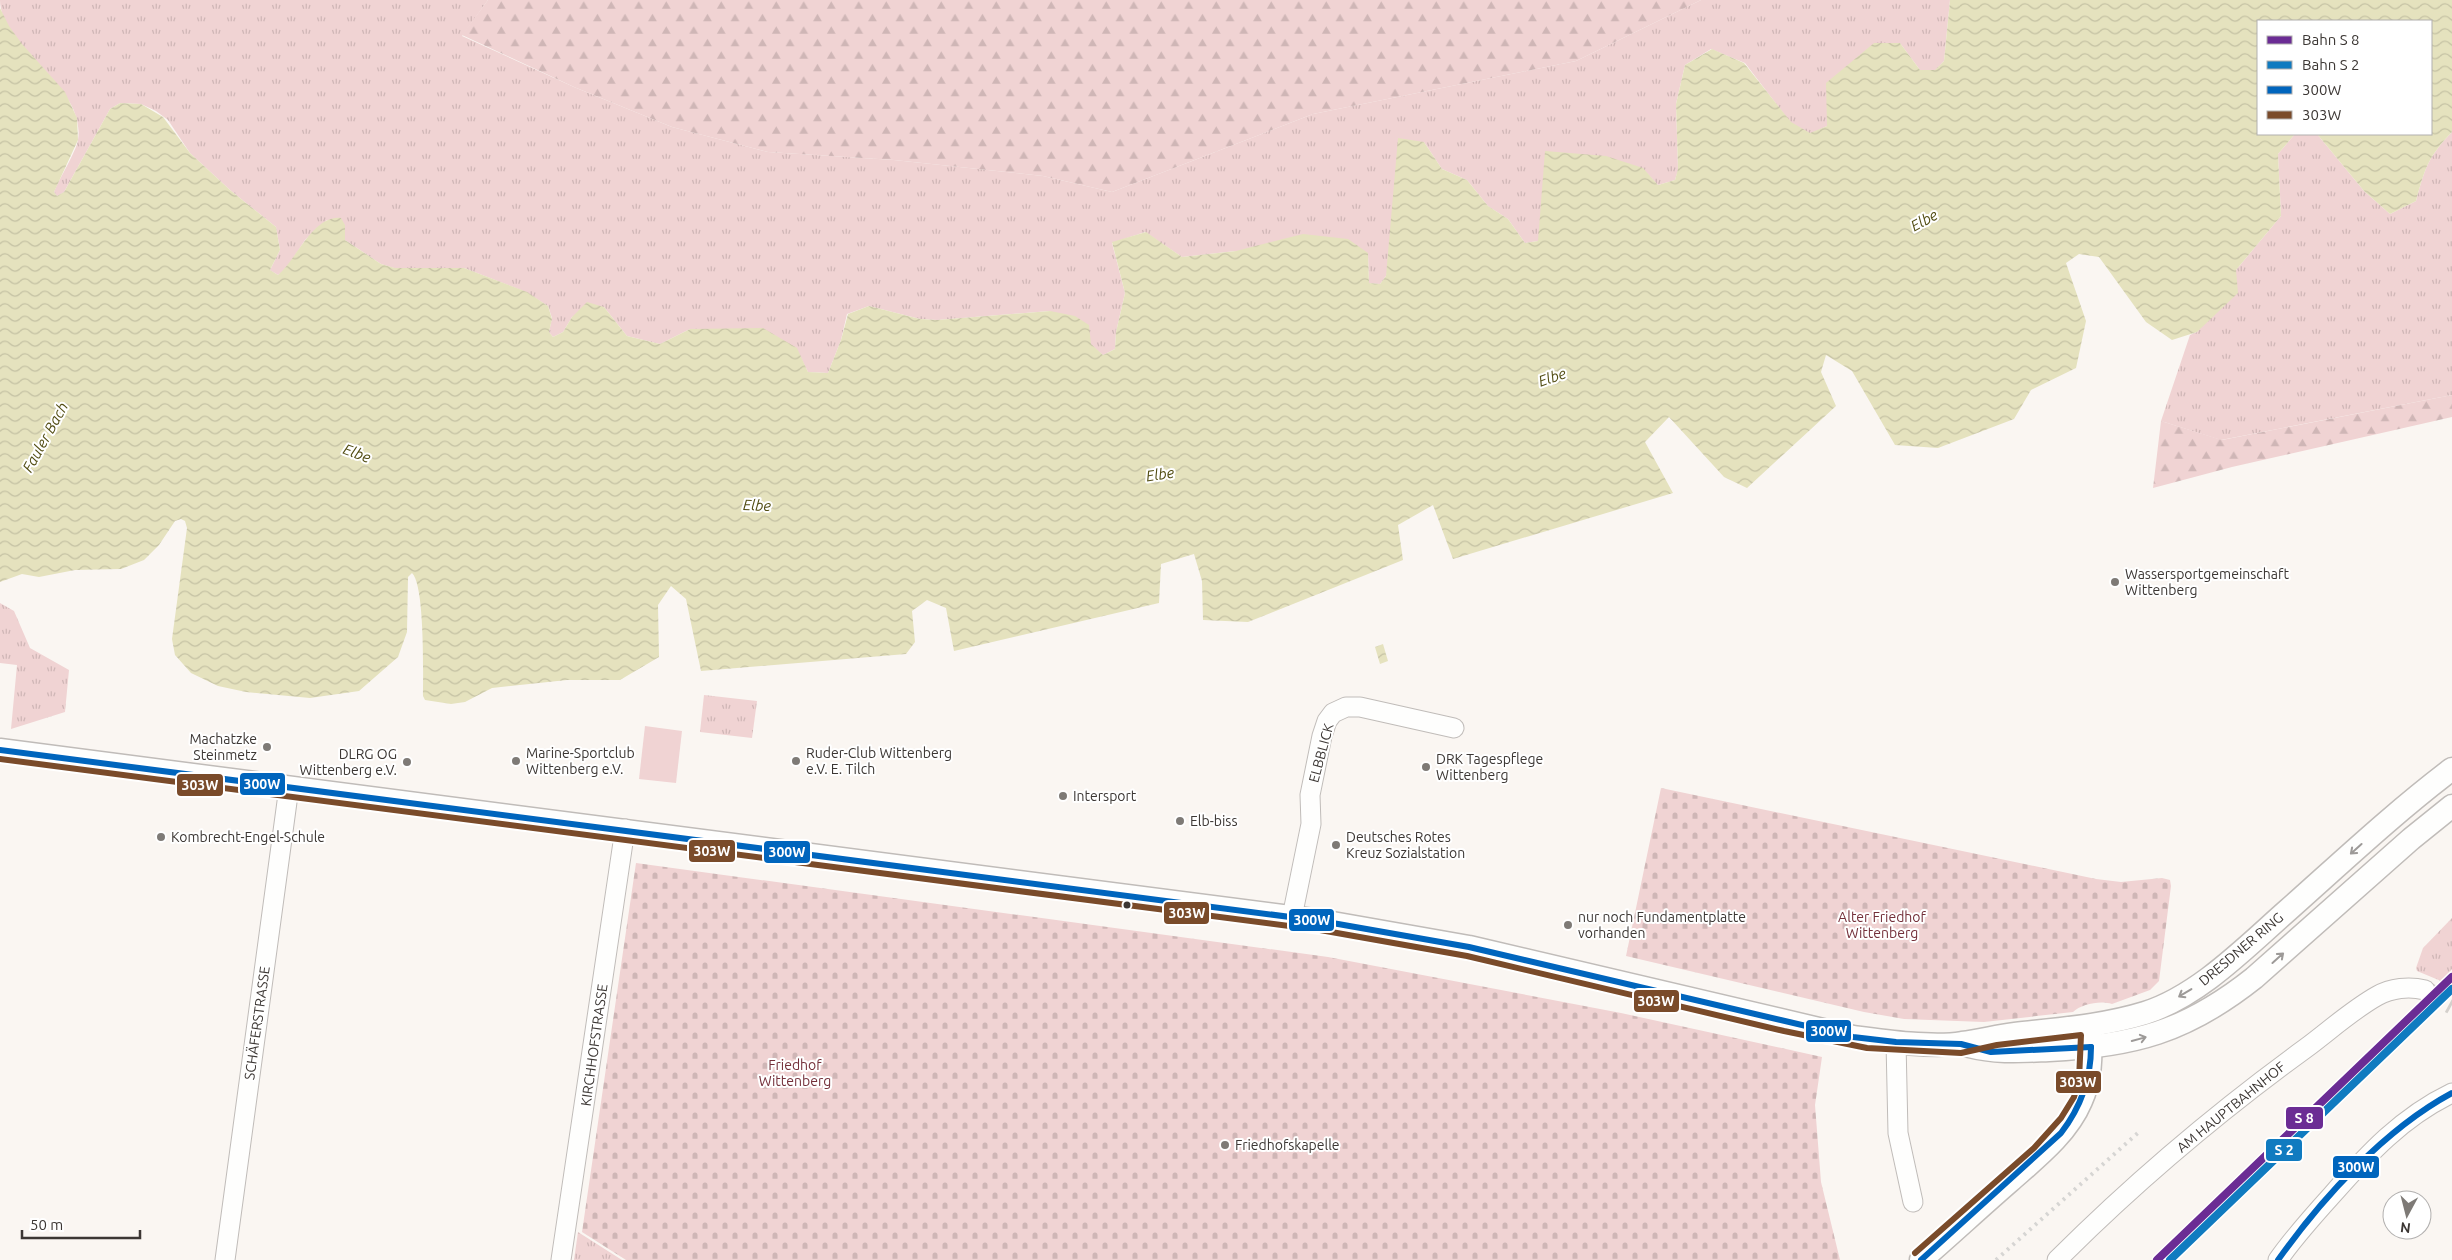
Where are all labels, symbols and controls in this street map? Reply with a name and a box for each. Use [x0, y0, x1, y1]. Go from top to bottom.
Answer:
legend [2257, 20, 2432, 135]
text: Bahn S 8 [2302, 31, 2360, 48]
text: Bahn S 2 [2302, 56, 2360, 73]
text: 300W [2302, 81, 2341, 98]
text: 303W [2302, 106, 2341, 123]
water label: Elbe [1908, 206, 1941, 234]
water label: Elbe [1536, 364, 1568, 390]
water label: Fauler Bach [19, 399, 71, 475]
water label: Elbe [341, 440, 374, 466]
water label: Elbe [1145, 464, 1176, 484]
water label: Elbe [743, 496, 772, 514]
place label: Wassersportgemeinschaft Wittenberg [2125, 566, 2289, 598]
marker: Wassersportgemeinschaft Wittenberg [2109, 576, 2121, 588]
street label: ELBBLICK [1305, 721, 1337, 784]
place label: Machatzke Steinmetz [189, 731, 257, 763]
marker: Machatzke Steinmetz [261, 741, 273, 753]
place label: Marine-Sportclub Wittenberg e.V. [526, 745, 635, 777]
place label: Ruder-Club Wittenberg e.V. E. Tilch [806, 745, 952, 777]
place label: DLRG OG Wittenberg e.V. [300, 746, 397, 778]
place label: DRK Tagespflege Wittenberg [1436, 751, 1543, 783]
marker: Marine-Sportclub Wittenberg e.V. [510, 755, 522, 767]
marker: Ruder-Club Wittenberg e.V. E. Tilch [790, 755, 802, 767]
marker: DLRG OG Wittenberg e.V. [401, 756, 413, 768]
marker: DRK Tagespflege Wittenberg [1420, 761, 1432, 773]
line badge: 300W [239, 772, 286, 796]
line badge: 303W [176, 773, 224, 797]
text: 300W [244, 776, 280, 792]
text: 303W [182, 777, 218, 793]
place label: Intersport [1073, 788, 1137, 804]
marker: Intersport [1057, 790, 1069, 802]
place label: Elb-biss [1190, 813, 1238, 829]
marker: Elb-biss [1174, 815, 1186, 827]
place label: Kombrecht-Engel-Schule [171, 829, 325, 845]
place label: Deutsches Rotes Kreuz Sozialstation [1346, 829, 1465, 861]
marker: Kombrecht-Engel-Schule [155, 831, 167, 843]
line badge: 303W [688, 839, 736, 863]
marker: Deutsches Rotes Kreuz Sozialstation [1330, 839, 1342, 851]
line badge: 300W [763, 840, 811, 864]
text: 303W [694, 843, 730, 859]
one-way arrow [2349, 843, 2362, 855]
text: 300W [769, 844, 805, 860]
unlabelled marker [1122, 900, 1132, 910]
line badge: 303W [1163, 901, 1210, 925]
text: 303W [1169, 905, 1205, 921]
line badge: 300W [1288, 908, 1335, 932]
place label: nur noch Fundamentplatte vorhanden [1578, 909, 1746, 941]
park label: Alter Friedhof Wittenberg [1838, 909, 1927, 941]
street label: DRESDNER RING [2196, 909, 2286, 989]
text: 300W [1294, 912, 1330, 928]
marker: nur noch Fundamentplatte vorhanden [1562, 919, 1574, 931]
one-way arrow [2271, 952, 2284, 964]
street label: SCHÄFERSTRASSE [241, 965, 273, 1081]
street label: KIRCHHOFSTRASSE [578, 983, 611, 1107]
one-way arrow [2179, 988, 2193, 998]
line badge: 303W [1633, 989, 1680, 1013]
text: 303W [1638, 993, 1674, 1009]
line badge: 300W [1805, 1019, 1852, 1043]
text: 300W [1811, 1023, 1847, 1039]
one-way arrow [2130, 1034, 2146, 1044]
park label: Friedhof Wittenberg [759, 1057, 831, 1089]
street label: AM HAUPTBAHNHOF [2174, 1058, 2288, 1156]
line badge: 303W [2055, 1070, 2102, 1094]
text: 303W [2060, 1074, 2096, 1090]
line badge: S 8 [2285, 1106, 2324, 1130]
text: S 8 [2294, 1110, 2314, 1126]
place label: Friedhofskapelle [1235, 1137, 1340, 1153]
line badge: S 2 [2265, 1138, 2303, 1162]
marker: Friedhofskapelle [1219, 1139, 1231, 1151]
text: S 2 [2274, 1142, 2294, 1158]
line badge: 300W [2332, 1155, 2380, 1179]
text: 300W [2338, 1159, 2374, 1175]
north arrow [2382, 1190, 2432, 1240]
scale bar [22, 1208, 140, 1240]
text: 50 m [30, 1216, 63, 1233]
text: N [2399, 1219, 2412, 1236]

